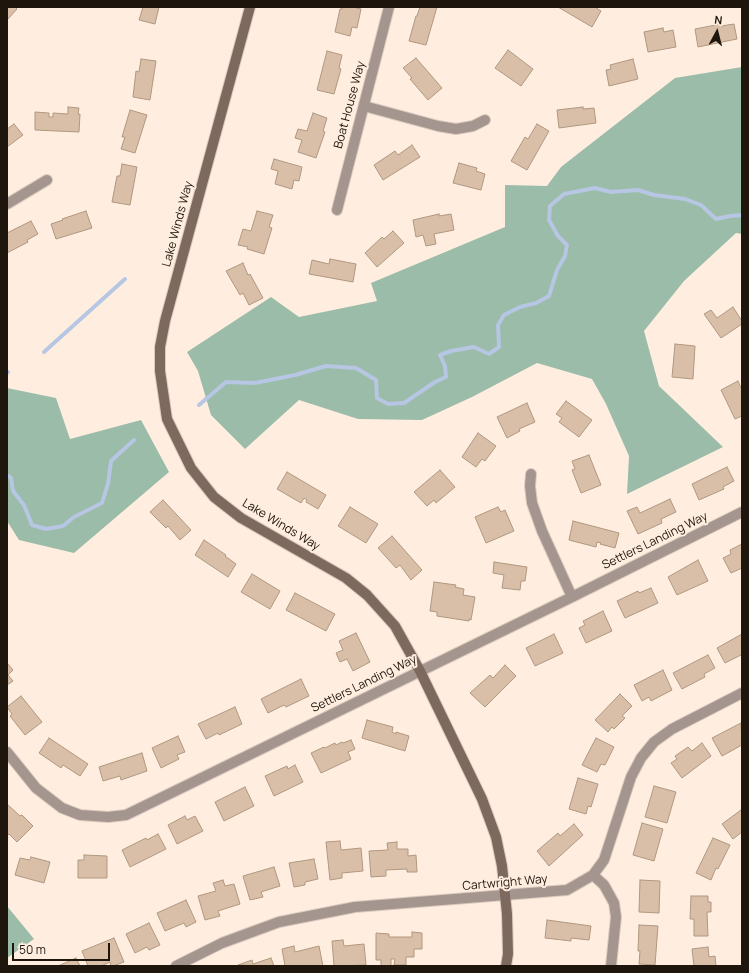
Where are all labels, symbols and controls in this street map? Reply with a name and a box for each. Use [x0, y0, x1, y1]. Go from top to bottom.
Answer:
north arrow [697, 12, 737, 52]
text: N [714, 12, 723, 28]
street label: Boat House Way [331, 60, 369, 150]
street label: Lake Winds Way [160, 180, 196, 268]
street label: Lake Winds Way [240, 496, 322, 554]
street label: Settlers Landing Way [600, 509, 710, 573]
street label: Settlers Landing Way [309, 652, 419, 716]
street label: Cartwright Way [462, 872, 548, 894]
scale bar [14, 935, 112, 961]
text: 50 m [19, 941, 46, 958]

